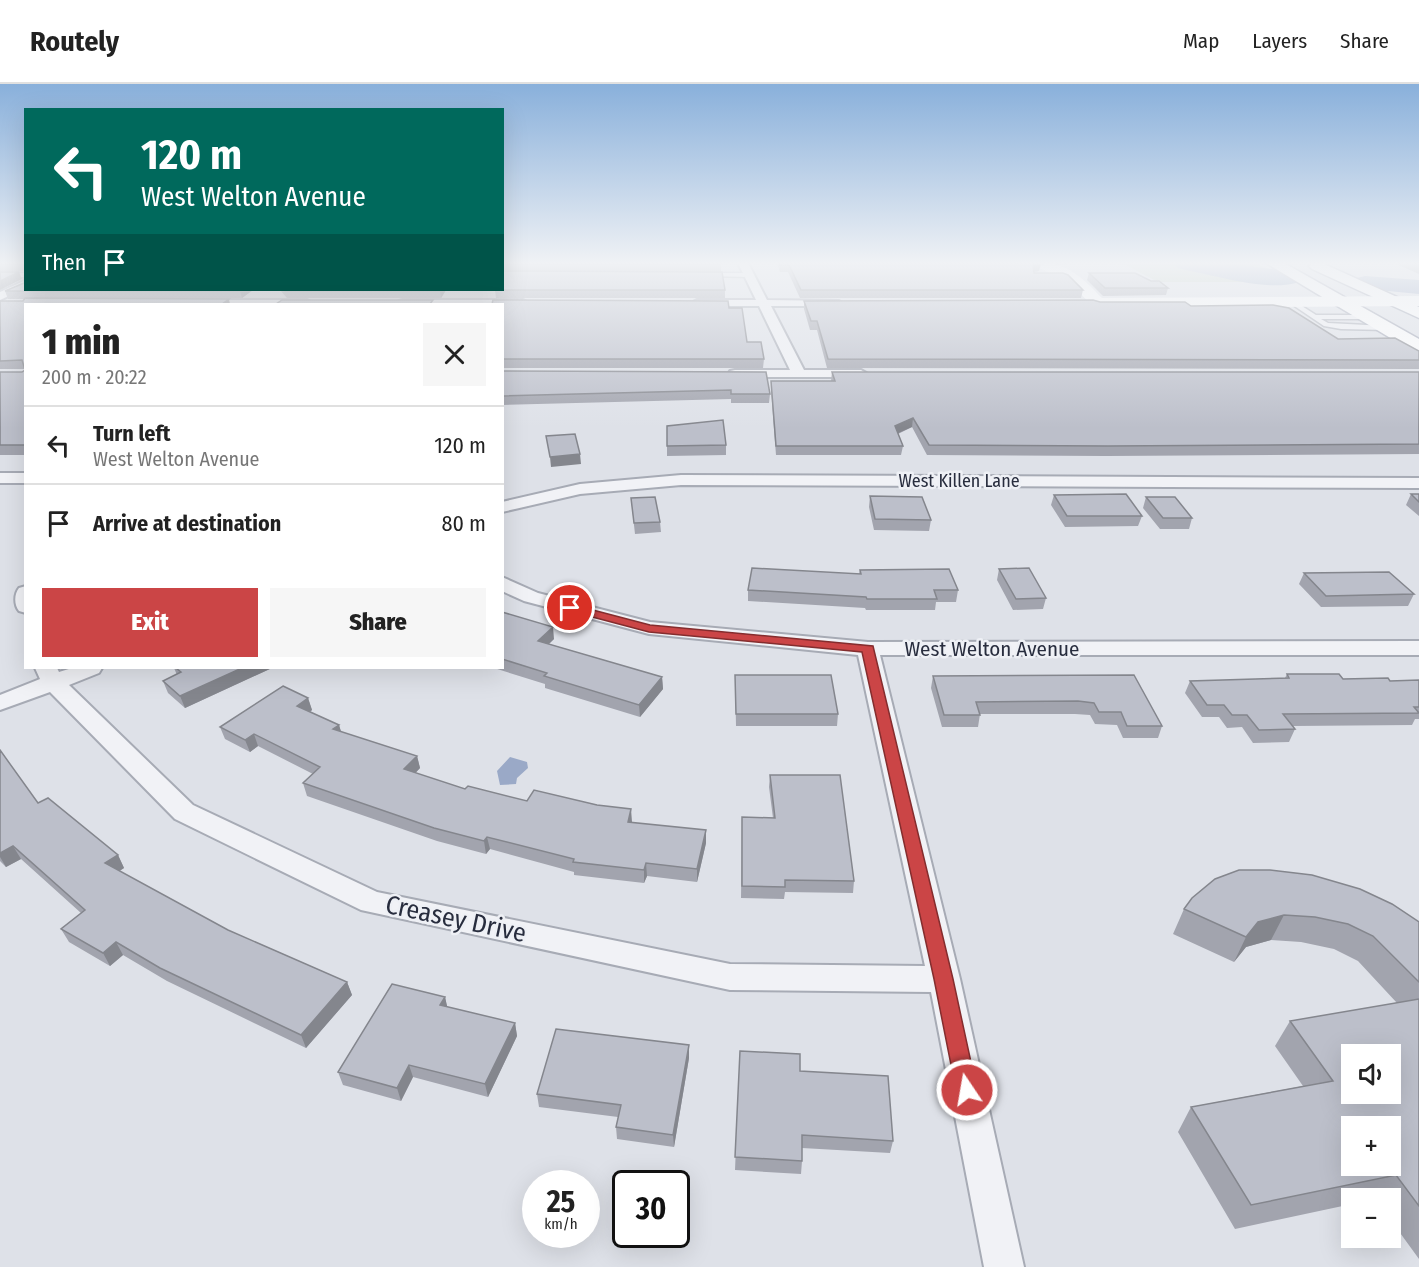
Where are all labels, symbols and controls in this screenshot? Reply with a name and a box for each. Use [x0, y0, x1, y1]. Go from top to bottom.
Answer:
text: Routely [30, 25, 119, 58]
text: Map [1183, 28, 1219, 54]
text: Layers [1252, 28, 1307, 54]
text: Share [1340, 28, 1389, 54]
text: 120 m [141, 130, 242, 180]
icon: left [42, 132, 120, 210]
text: West Welton Avenue [141, 181, 366, 213]
icon: arrive [98, 246, 131, 279]
text: Then [42, 249, 86, 276]
text: 1 min [42, 320, 120, 364]
button: close [423, 323, 486, 386]
text: 200 m · 20:22 [42, 365, 147, 389]
text: Turn left [93, 420, 171, 447]
icon: left [42, 429, 75, 462]
text: 120 m [434, 432, 486, 459]
text: West Welton Avenue [93, 447, 259, 471]
street label: West Killen Lane [898, 470, 1020, 492]
icon: arrive [42, 507, 75, 540]
text: Arrive at destination [93, 510, 281, 537]
text: 80 m [441, 510, 486, 537]
pin [544, 582, 595, 633]
button: Exit [42, 588, 258, 657]
button: Share [270, 588, 486, 657]
icon: arrive [553, 591, 586, 624]
street label: West Welton Avenue [905, 636, 1079, 662]
street label: Creasey Drive [383, 889, 529, 949]
map controls [1341, 1044, 1401, 1248]
button: sound [1341, 1044, 1401, 1104]
position arrow [935, 1058, 999, 1122]
button: + [1341, 1116, 1401, 1176]
speed limit sign: 30 [612, 1170, 690, 1248]
text: 25 [547, 1184, 575, 1220]
button: − [1341, 1188, 1401, 1248]
text: km/h [544, 1215, 578, 1233]

